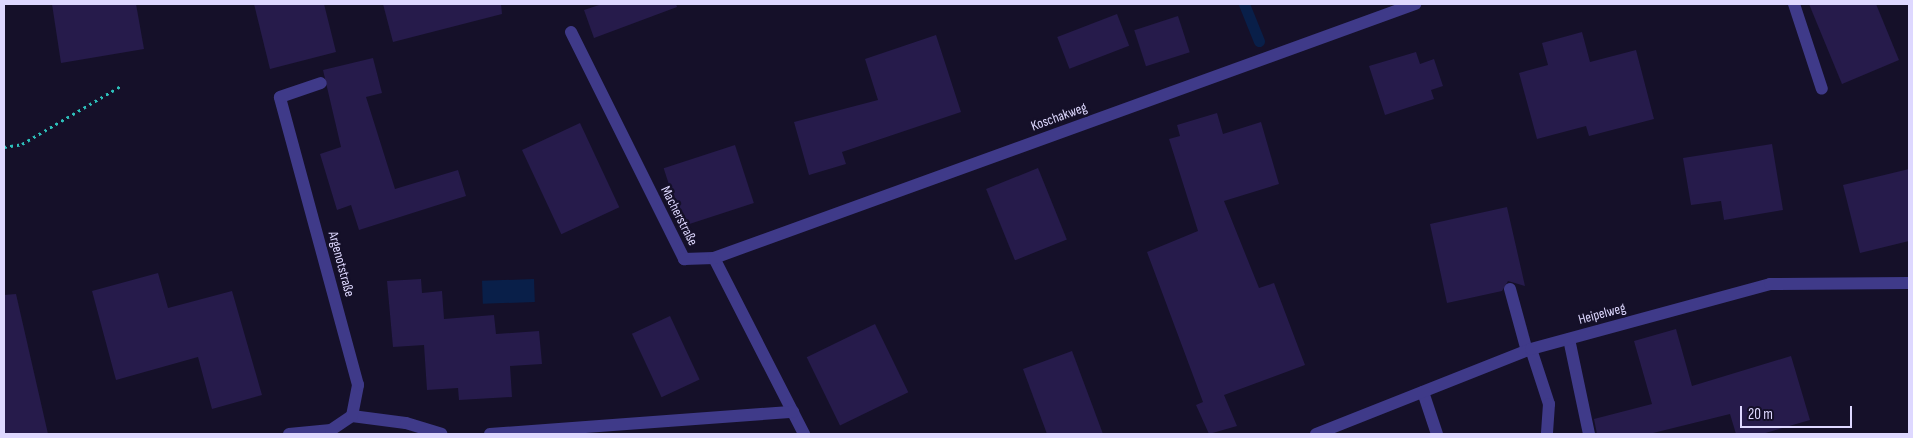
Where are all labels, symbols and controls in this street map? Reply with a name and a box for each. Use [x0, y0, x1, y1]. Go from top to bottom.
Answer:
street label: Koschakweg [1029, 99, 1089, 135]
street label: Macherstraße [657, 183, 701, 249]
street label: Argenotstraße [324, 229, 358, 299]
street label: Heipelweg [1576, 300, 1628, 328]
scale bar [1743, 396, 1856, 428]
text: 20 m [1748, 405, 1773, 424]

